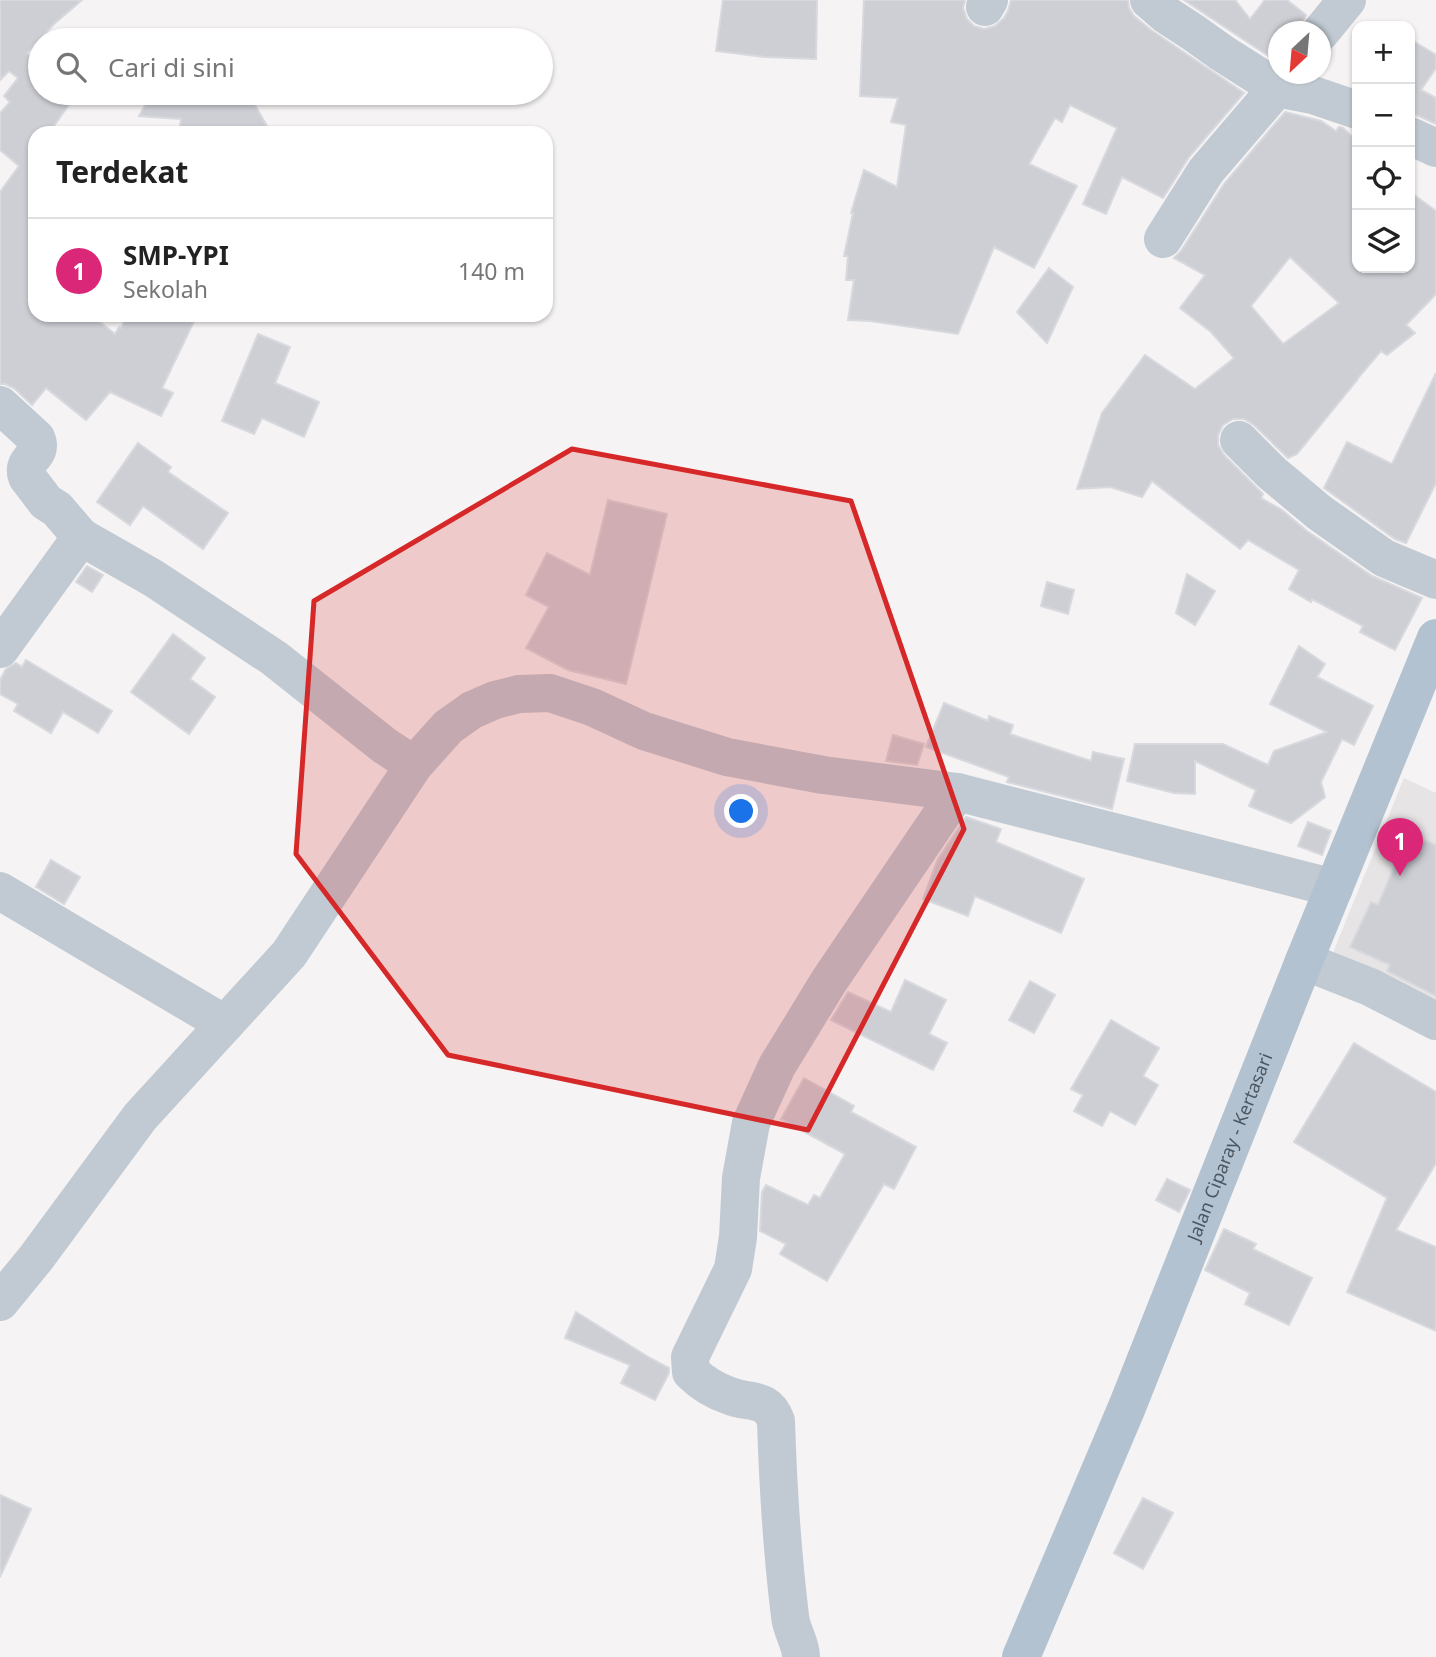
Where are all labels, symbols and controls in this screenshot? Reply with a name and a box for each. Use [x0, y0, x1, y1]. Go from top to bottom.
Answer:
north arrow [1268, 21, 1331, 84]
map controls [1352, 21, 1415, 273]
button: + [1352, 21, 1415, 84]
search box [28, 28, 553, 105]
icon: search [52, 48, 90, 86]
text: Cari di sini [108, 49, 235, 85]
button: − [1352, 84, 1415, 147]
button: locate [1352, 147, 1415, 210]
text: Terdekat [56, 151, 188, 192]
button: layers [1352, 210, 1415, 273]
text: SMP-YPI [123, 237, 229, 273]
text: 1 [72, 255, 86, 287]
text: 140 m [458, 255, 525, 287]
text: Sekolah [123, 273, 208, 305]
your location [724, 794, 758, 828]
pin: 1 [1377, 818, 1423, 876]
street label: Jalan Ciparay - Kertasari [1180, 1049, 1277, 1246]

